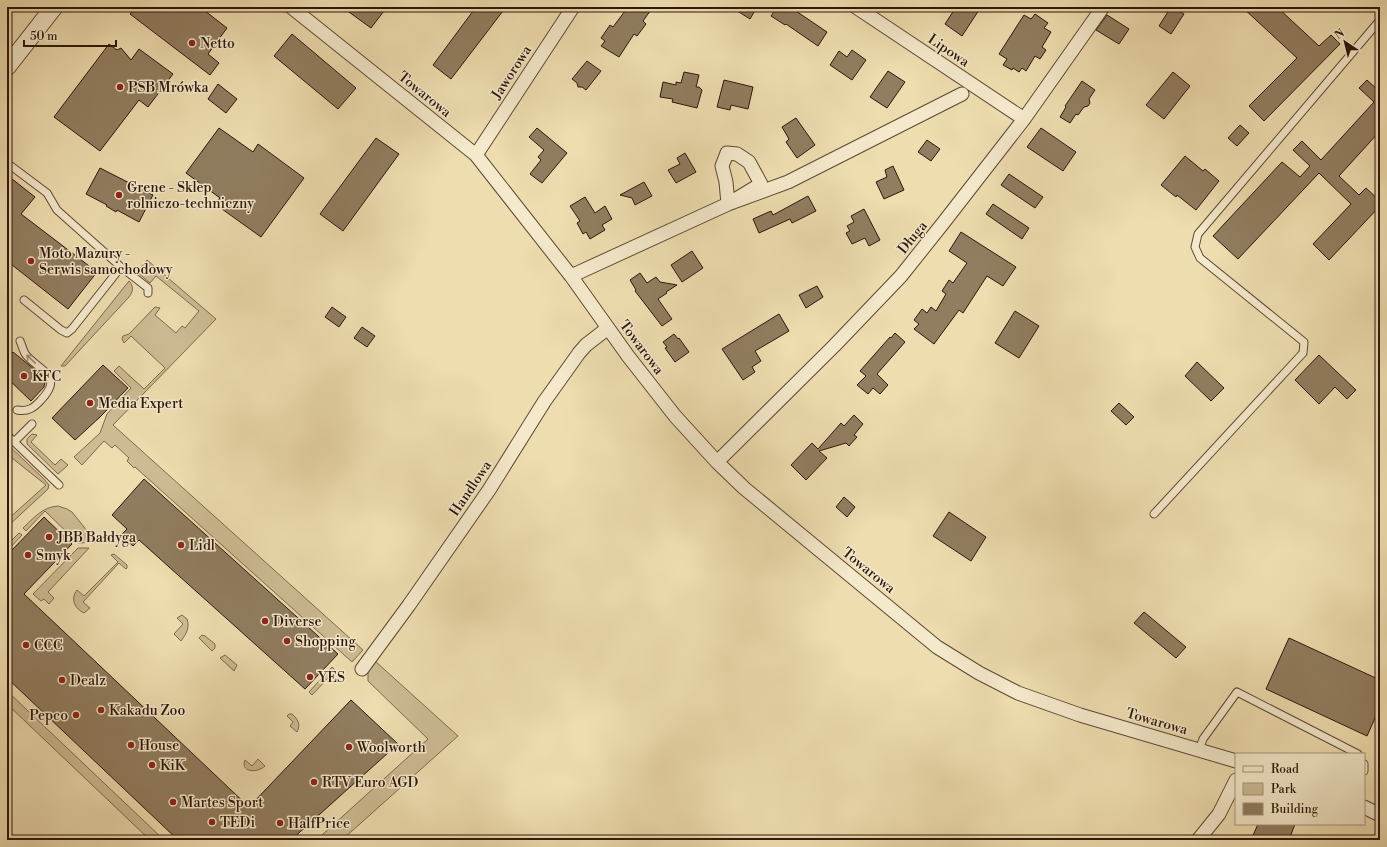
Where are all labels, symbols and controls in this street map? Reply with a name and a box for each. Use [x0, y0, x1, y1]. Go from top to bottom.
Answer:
scale bar [24, 22, 116, 48]
north arrow [1325, 22, 1365, 62]
text: N [1332, 26, 1348, 43]
text: 50 m [30, 29, 58, 44]
street label: Lipowa [924, 30, 973, 72]
place label: Netto [200, 35, 235, 53]
marker: Netto [187, 38, 197, 48]
street label: Jaworowa [487, 41, 536, 104]
street label: Towarowa [394, 68, 455, 122]
place label: PSB Mrówka [128, 79, 210, 97]
marker: PSB Mrówka [115, 82, 125, 92]
place label: Grene - Sklep rolniczo-techniczny [127, 179, 254, 213]
marker: Grene - Sklep rolniczo-techniczny [114, 190, 124, 200]
street label: Długa [894, 217, 932, 258]
place label: Moto Mazury - Serwis samochodowy [39, 245, 173, 279]
marker: Moto Mazury - Serwis samochodowy [26, 256, 36, 266]
street label: Towarowa [615, 317, 668, 379]
one-way arrow [26, 354, 36, 364]
place label: KFC [32, 368, 61, 386]
marker: KFC [19, 371, 29, 381]
place label: Media Expert [98, 395, 183, 413]
marker: Media Expert [85, 398, 95, 408]
street label: Handlowa [446, 457, 496, 520]
place label: JBB Bałdyga [56, 529, 137, 547]
marker: JBB Bałdyga [44, 532, 54, 542]
place label: Lidl [189, 537, 215, 555]
marker: Lidl [176, 540, 186, 550]
street label: Towarowa [838, 544, 899, 598]
place label: Smyk [36, 547, 71, 565]
marker: Smyk [23, 550, 33, 560]
place label: Diverse [273, 613, 322, 631]
marker: Diverse [260, 616, 270, 626]
place label: Shopping [295, 633, 356, 651]
marker: Shopping [282, 636, 292, 646]
place label: CCC [34, 637, 63, 655]
marker: CCC [21, 640, 31, 650]
place label: YES [317, 669, 345, 687]
place label: Dealz [70, 672, 106, 690]
marker: YES [305, 672, 315, 682]
marker: Dealz [57, 675, 67, 685]
place label: Kakadu Zoo [109, 702, 185, 720]
marker: Kakadu Zoo [96, 705, 106, 715]
street label: Towarowa [1124, 705, 1191, 740]
place label: Pepco [29, 707, 68, 725]
marker: Pepco [71, 710, 81, 720]
place label: House [139, 737, 179, 755]
place label: Woolworth [356, 739, 427, 757]
marker: House [126, 740, 136, 750]
marker: Woolworth [344, 742, 354, 752]
legend [1235, 753, 1365, 825]
place label: KiK [160, 757, 186, 775]
marker: KiK [147, 760, 157, 770]
text: Road [1271, 762, 1299, 777]
place label: RTV Euro AGD [322, 774, 419, 792]
marker: RTV Euro AGD [309, 777, 319, 787]
text: Park [1271, 782, 1297, 797]
place label: Martes Sport [181, 794, 263, 812]
marker: Martes Sport [168, 797, 178, 807]
text: Building [1270, 802, 1319, 817]
place label: TEDi [220, 814, 255, 832]
place label: HalfPrice [288, 815, 350, 833]
marker: TEDi [207, 817, 217, 827]
marker: HalfPrice [275, 818, 285, 828]

